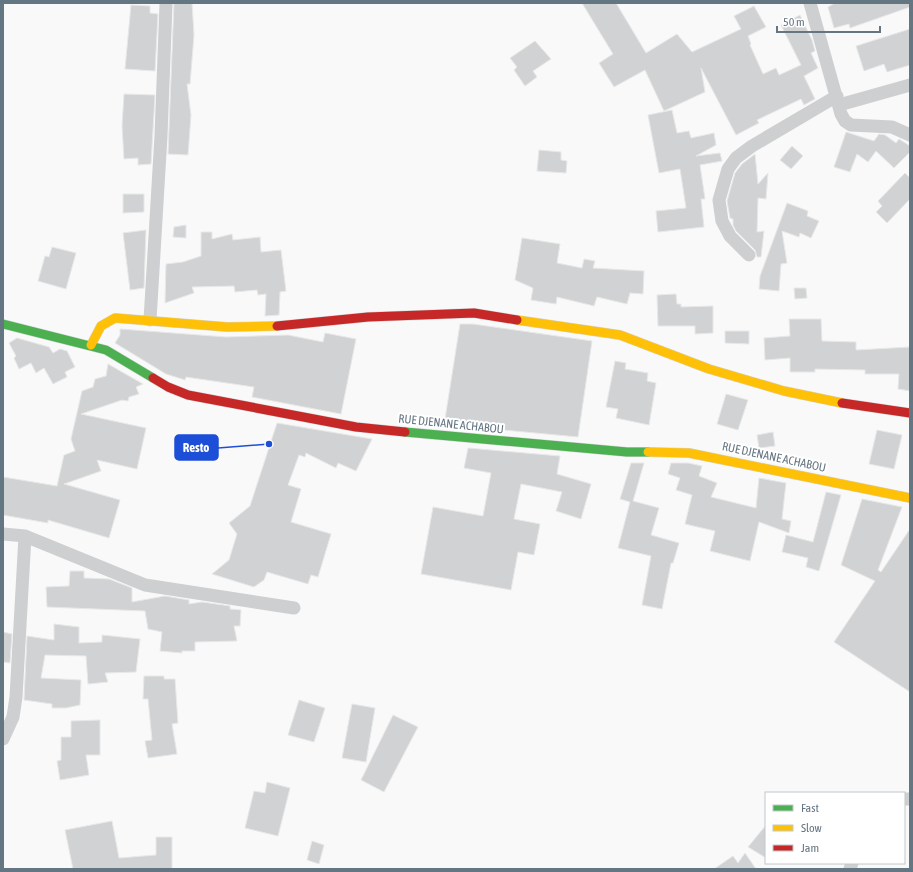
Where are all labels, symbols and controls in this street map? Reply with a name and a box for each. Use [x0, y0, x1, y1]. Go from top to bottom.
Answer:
scale bar [777, 8, 880, 34]
text: 50 m [783, 15, 805, 29]
street label: RUE DJENANE ACHABOU [398, 412, 504, 436]
callout: Resto [175, 435, 218, 460]
street label: RUE DJENANE ACHABOU [721, 439, 827, 475]
text: Resto [183, 440, 209, 455]
legend [765, 792, 905, 864]
text: Fast [801, 801, 819, 815]
text: Slow [801, 821, 822, 835]
text: Jam [801, 841, 819, 855]

